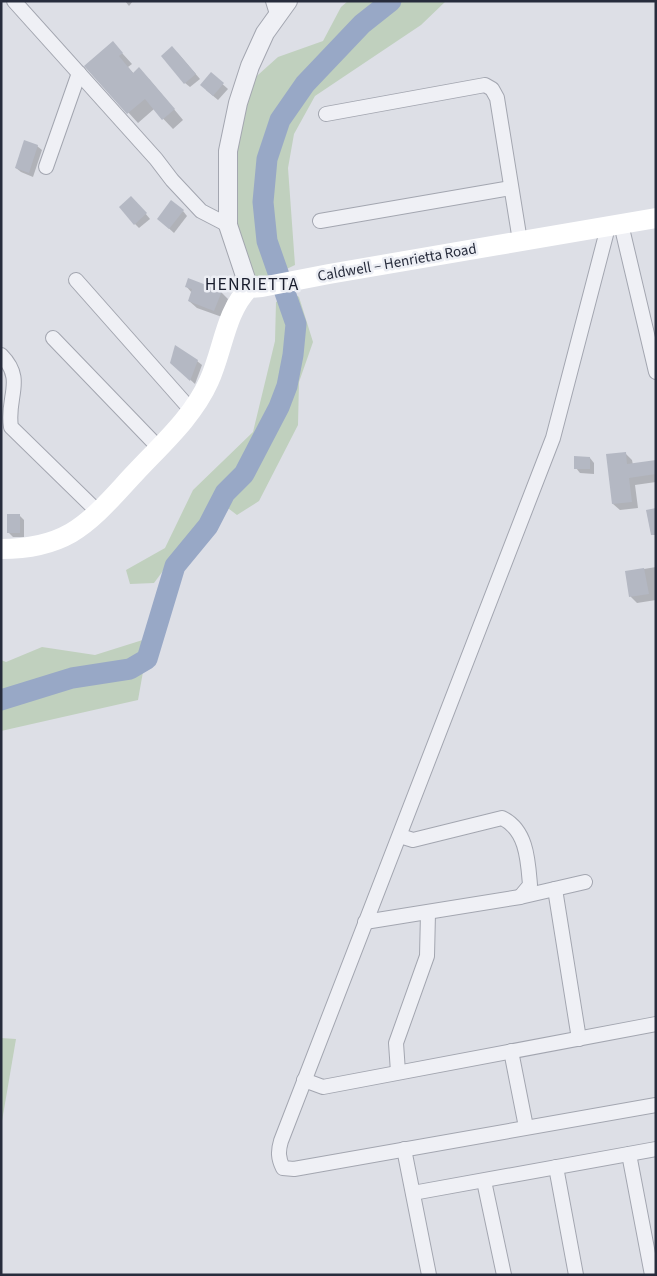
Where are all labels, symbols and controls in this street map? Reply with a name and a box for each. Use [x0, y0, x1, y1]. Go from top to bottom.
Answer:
street label: Caldwell – Henrietta Road [316, 238, 478, 287]
district label: HENRIETTA [205, 272, 299, 297]

